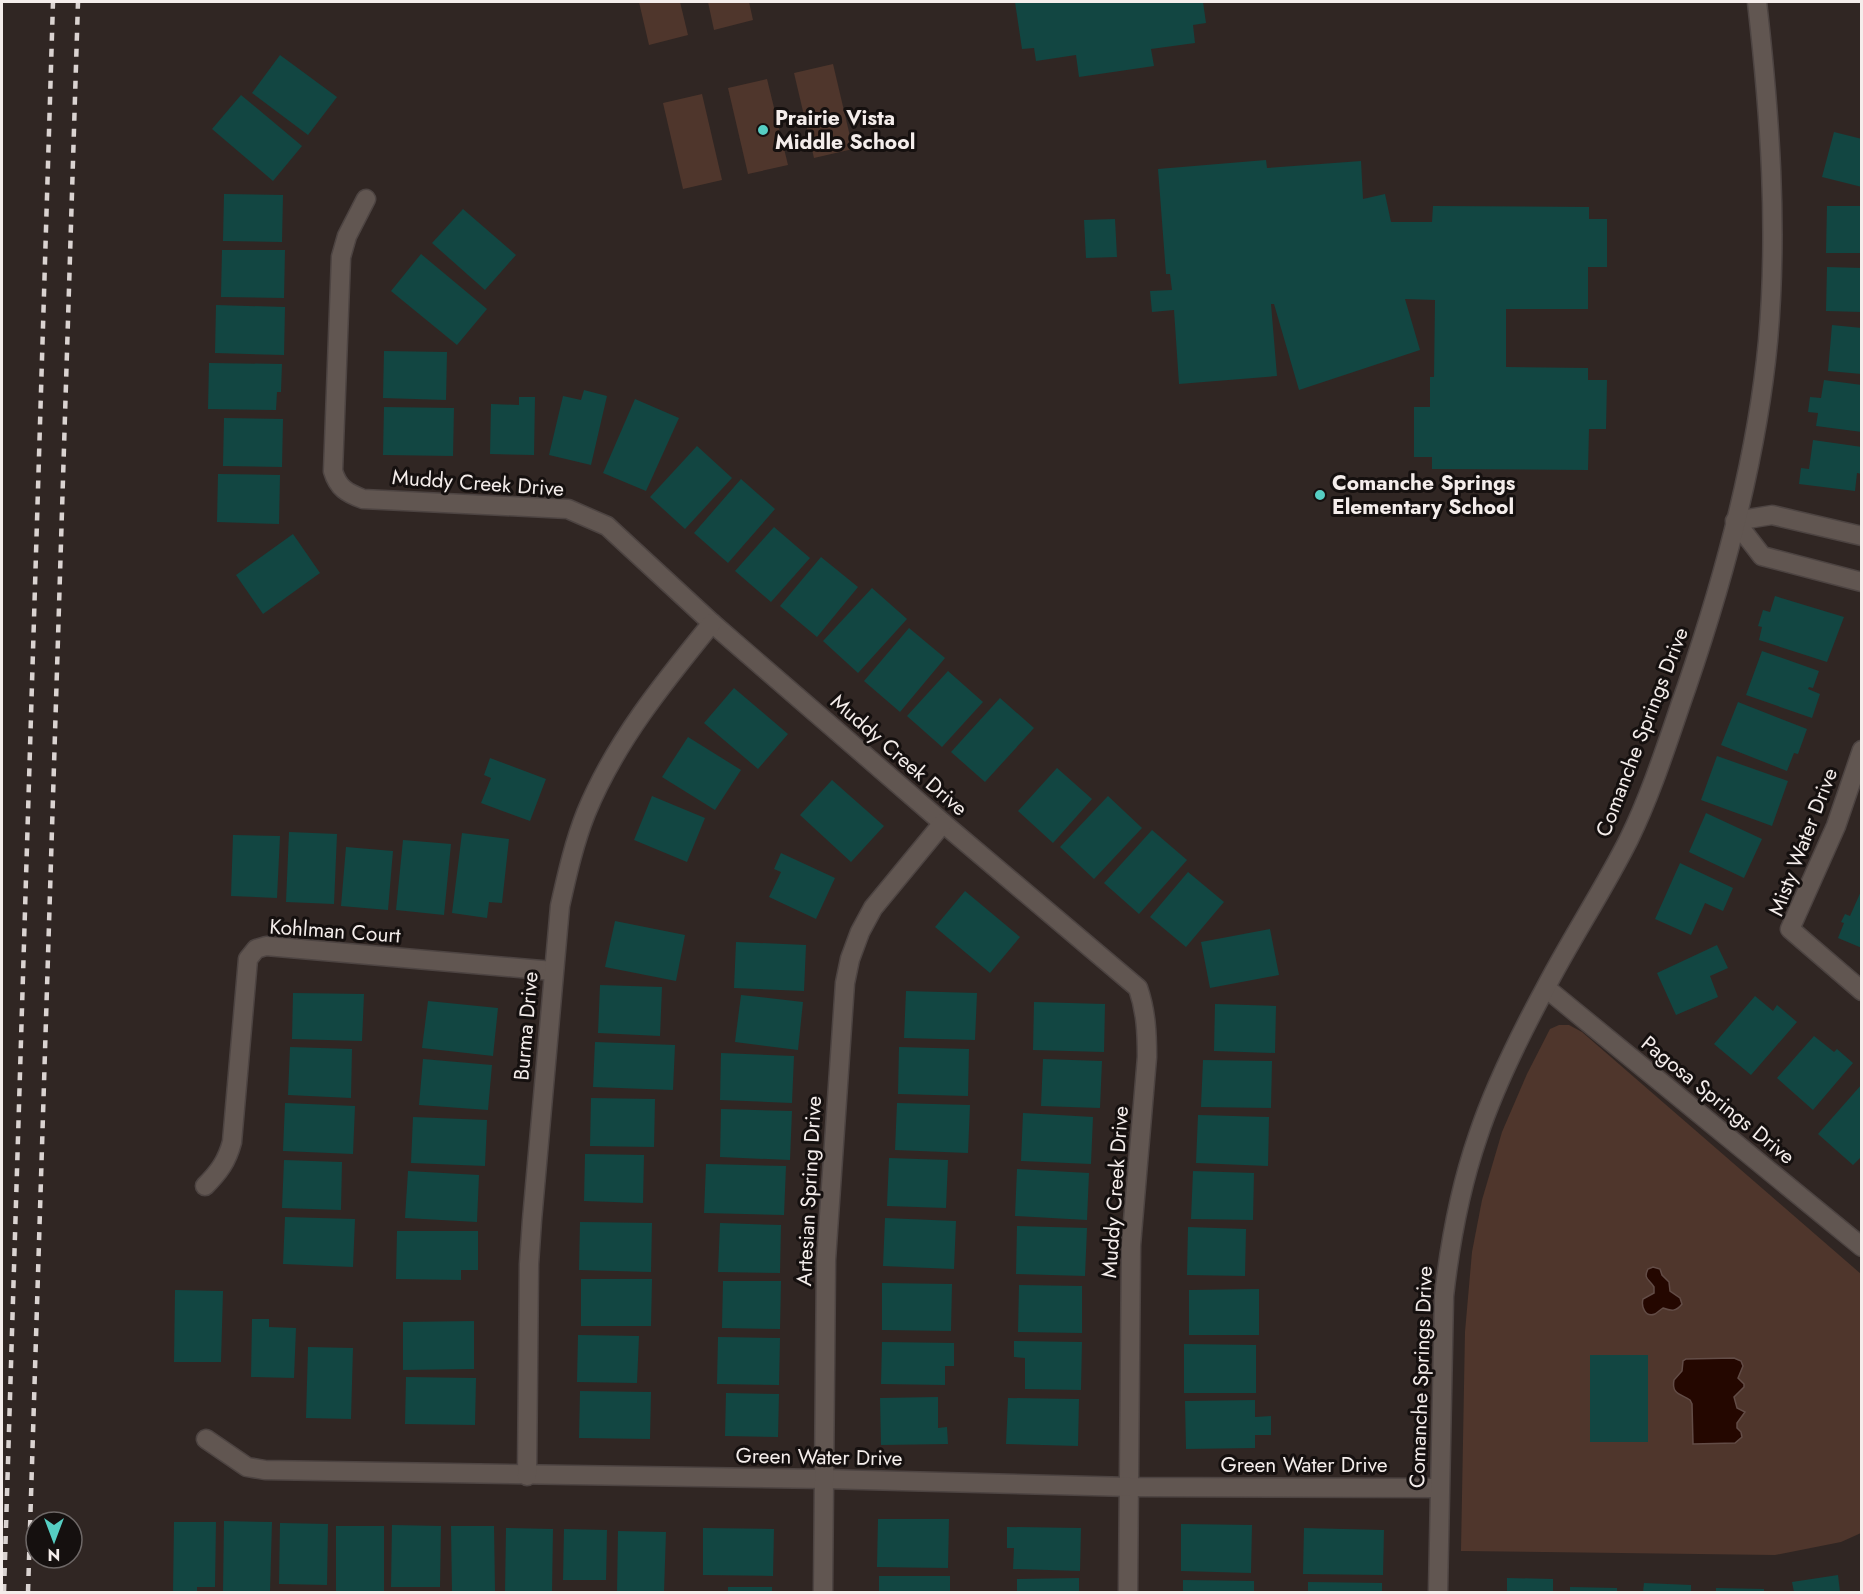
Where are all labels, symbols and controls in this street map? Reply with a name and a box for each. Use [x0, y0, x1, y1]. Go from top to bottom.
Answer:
place label: Prairie Vista Middle School [775, 103, 915, 157]
marker: Prairie Vista Middle School [756, 123, 770, 137]
street label: Muddy Creek Drive [391, 462, 565, 504]
place label: Comanche Springs Elementary School [1332, 468, 1516, 522]
marker: Comanche Springs Elementary School [1313, 488, 1327, 502]
street label: Comanche Springs Drive [1588, 623, 1696, 841]
street label: Muddy Creek Drive [824, 687, 974, 823]
street label: Misty Water Drive [1761, 763, 1845, 920]
street label: Kohlman Court [268, 911, 402, 951]
street label: Burma Drive [506, 970, 546, 1082]
street label: Pagosa Springs Drive [1635, 1029, 1801, 1172]
street label: Artesian Spring Drive [789, 1095, 829, 1287]
street label: Muddy Creek Drive [1094, 1105, 1136, 1279]
street label: Comanche Springs Drive [1402, 1265, 1440, 1489]
street label: Green Water Drive [735, 1441, 903, 1473]
street label: Green Water Drive [1221, 1450, 1388, 1480]
north arrow [24, 1510, 84, 1570]
text: N [48, 1543, 60, 1566]

